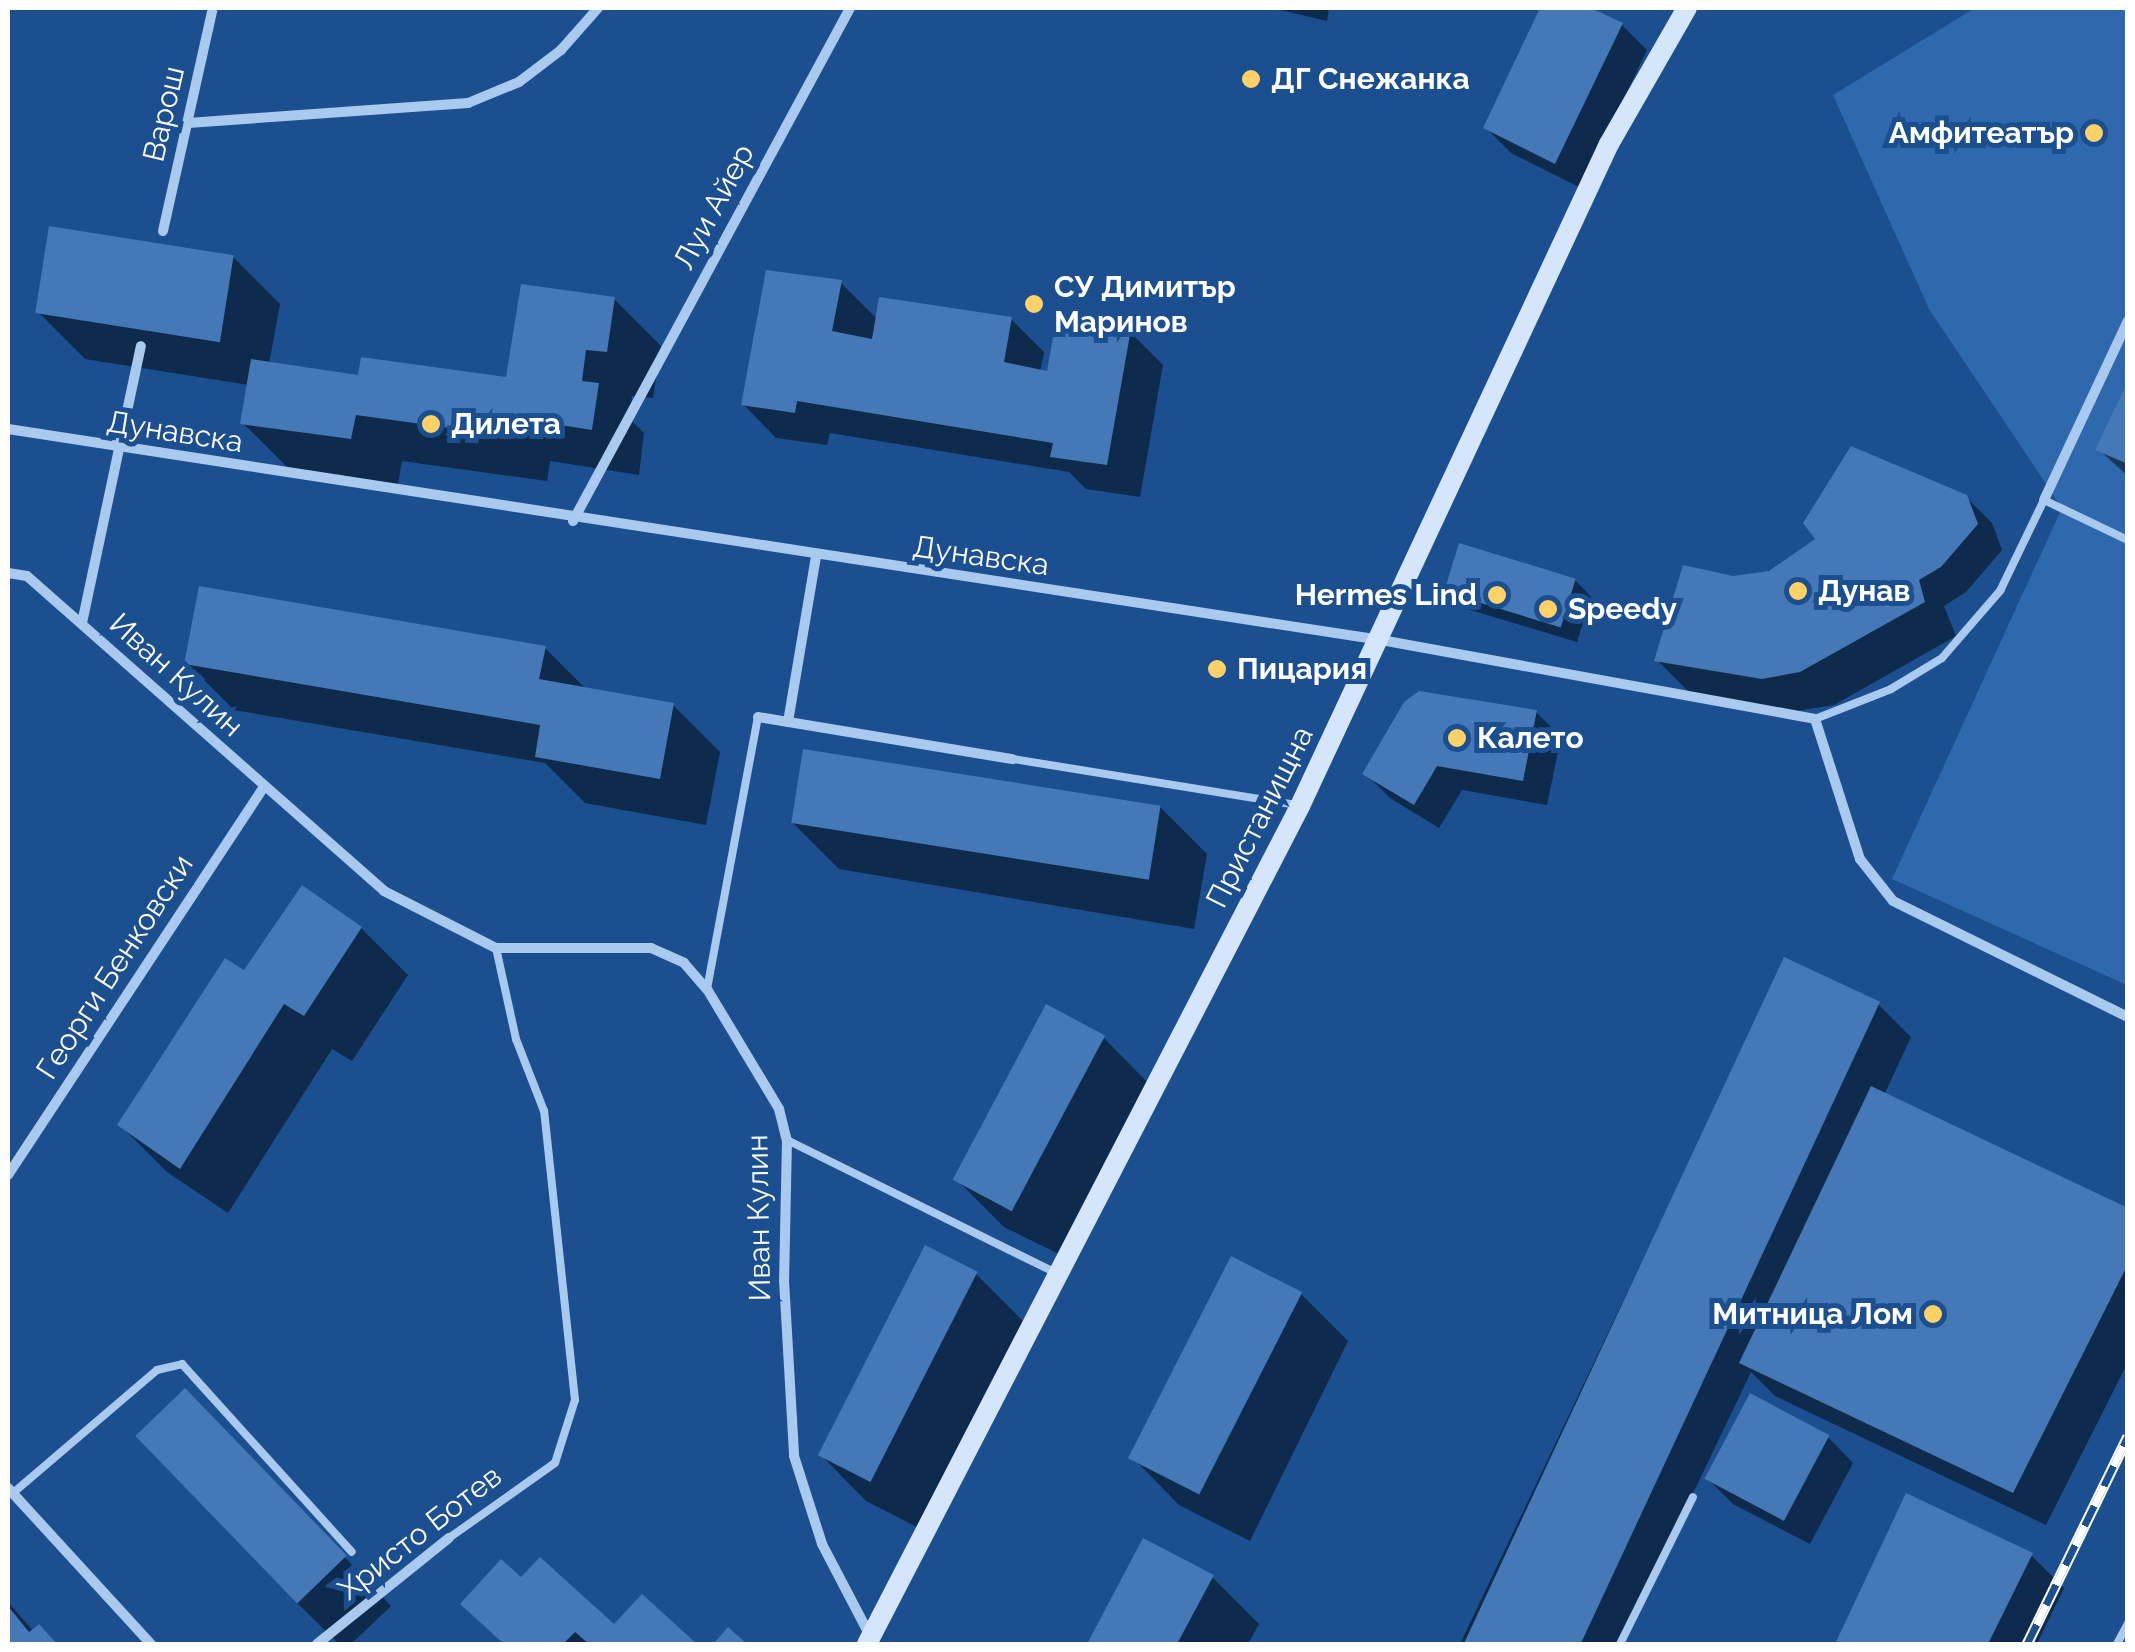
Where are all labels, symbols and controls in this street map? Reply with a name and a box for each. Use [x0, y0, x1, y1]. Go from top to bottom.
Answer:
place label: ДГ Снежанка [1271, 61, 1470, 97]
street label: Варош [136, 63, 192, 165]
marker: ДГ Снежанка [1240, 68, 1262, 90]
place label: Амфитеатър [1889, 115, 2074, 151]
marker: Амфитеатър [2083, 122, 2105, 144]
street label: Луи Айер [666, 138, 762, 276]
place label: СУ Димитър Маринов [1054, 269, 1236, 340]
marker: СУ Димитър Маринов [1023, 293, 1045, 315]
street label: Дунавска [105, 404, 245, 460]
place label: Дилета [451, 406, 561, 442]
marker: Дилета [420, 413, 442, 435]
street label: Дунавска [911, 529, 1051, 583]
place label: Дунав [1818, 573, 1910, 609]
place label: Hermes Lind [1295, 577, 1477, 613]
marker: Дунав [1787, 580, 1809, 602]
marker: Hermes Lind [1486, 584, 1508, 606]
place label: Speedy [1568, 591, 1677, 627]
marker: Speedy [1537, 598, 1559, 620]
street label: Иван Кулин [102, 606, 250, 744]
place label: Пицария [1237, 651, 1367, 687]
marker: Пицария [1206, 658, 1228, 680]
street label: Пристанищна [1199, 720, 1321, 914]
place label: Калето [1477, 720, 1584, 756]
marker: Калето [1446, 727, 1468, 749]
street label: Георги Бенковски [29, 848, 201, 1086]
street label: Иван Кулин [740, 1134, 778, 1302]
place label: Митница Лом [1712, 1296, 1913, 1332]
marker: Митница Лом [1922, 1303, 1944, 1325]
street label: Христо Ботев [331, 1458, 509, 1608]

